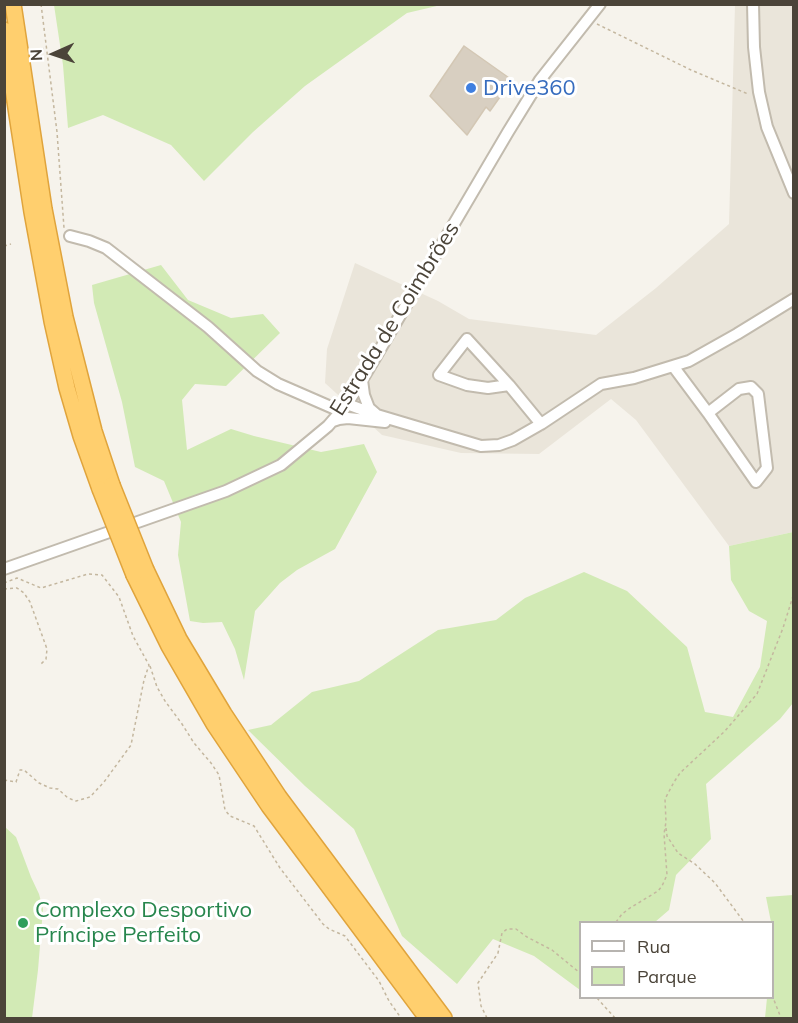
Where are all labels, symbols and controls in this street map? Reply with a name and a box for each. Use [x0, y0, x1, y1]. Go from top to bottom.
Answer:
north arrow [24, 24, 84, 84]
text: N [26, 48, 46, 62]
place label: Drive360 [483, 75, 576, 101]
marker: Drive360 [464, 81, 478, 95]
street label: Estrada de Coimbrões [325, 217, 465, 421]
place label: Complexo Desportivo Príncipe Perfeito [35, 897, 252, 948]
marker: Complexo Desportivo Príncipe Perfeito [16, 916, 30, 930]
legend [579, 921, 774, 999]
text: Rua [637, 935, 671, 958]
text: Parque [637, 965, 696, 988]

